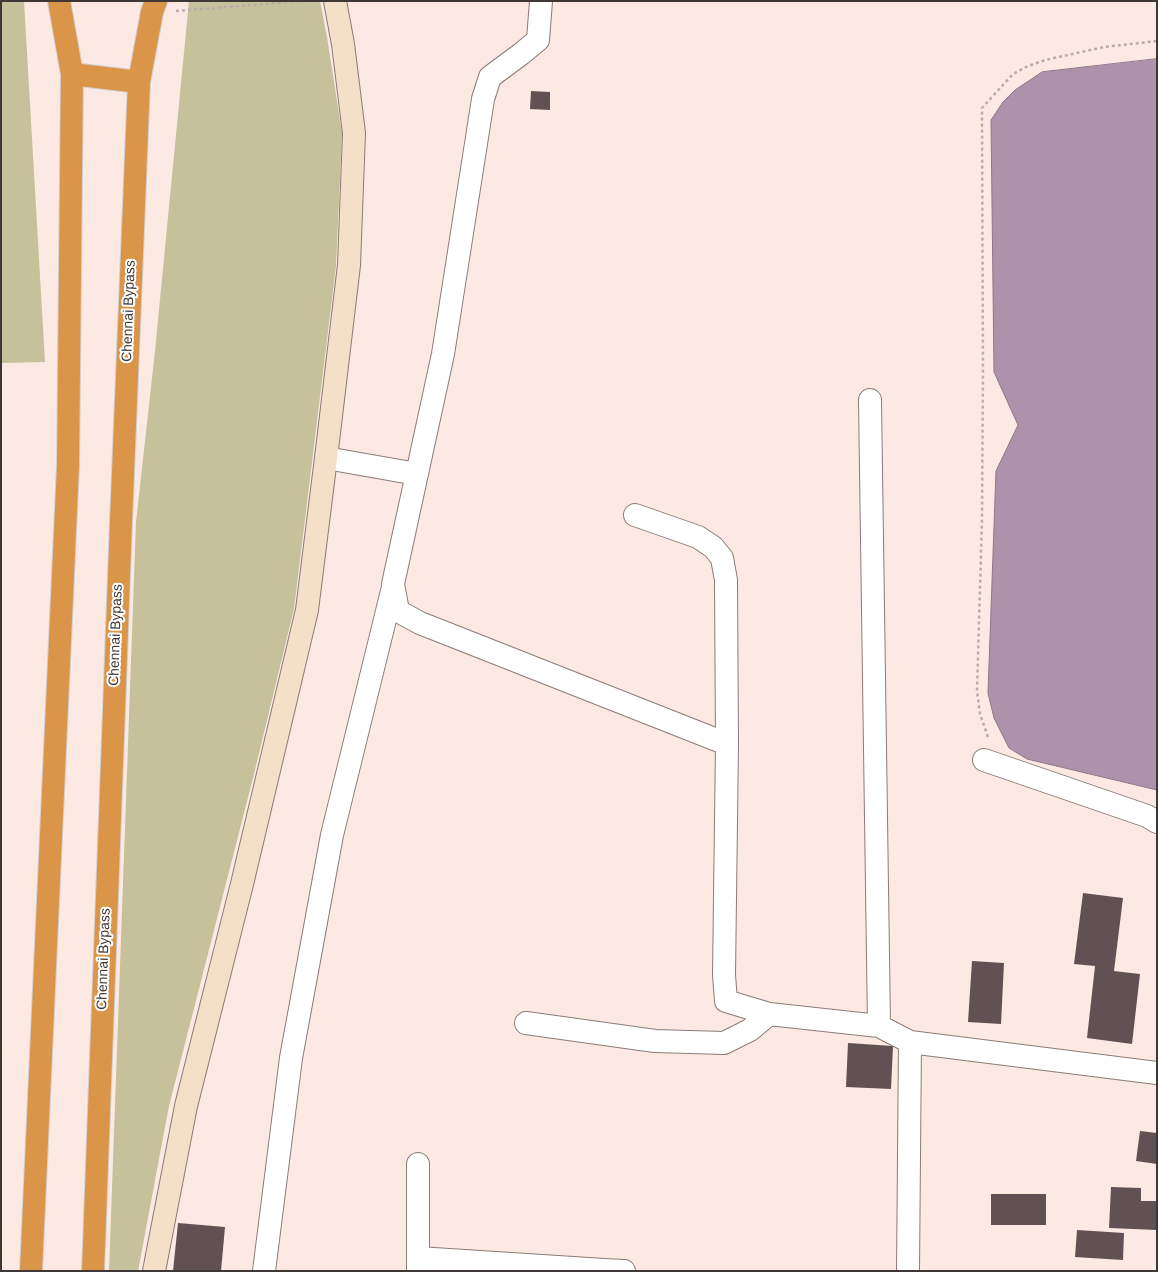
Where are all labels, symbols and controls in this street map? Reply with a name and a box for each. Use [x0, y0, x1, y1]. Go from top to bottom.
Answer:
street label: Chennai Bypass [119, 260, 139, 362]
street label: Chennai Bypass [106, 584, 126, 686]
street label: Chennai Bypass [94, 908, 114, 1010]

